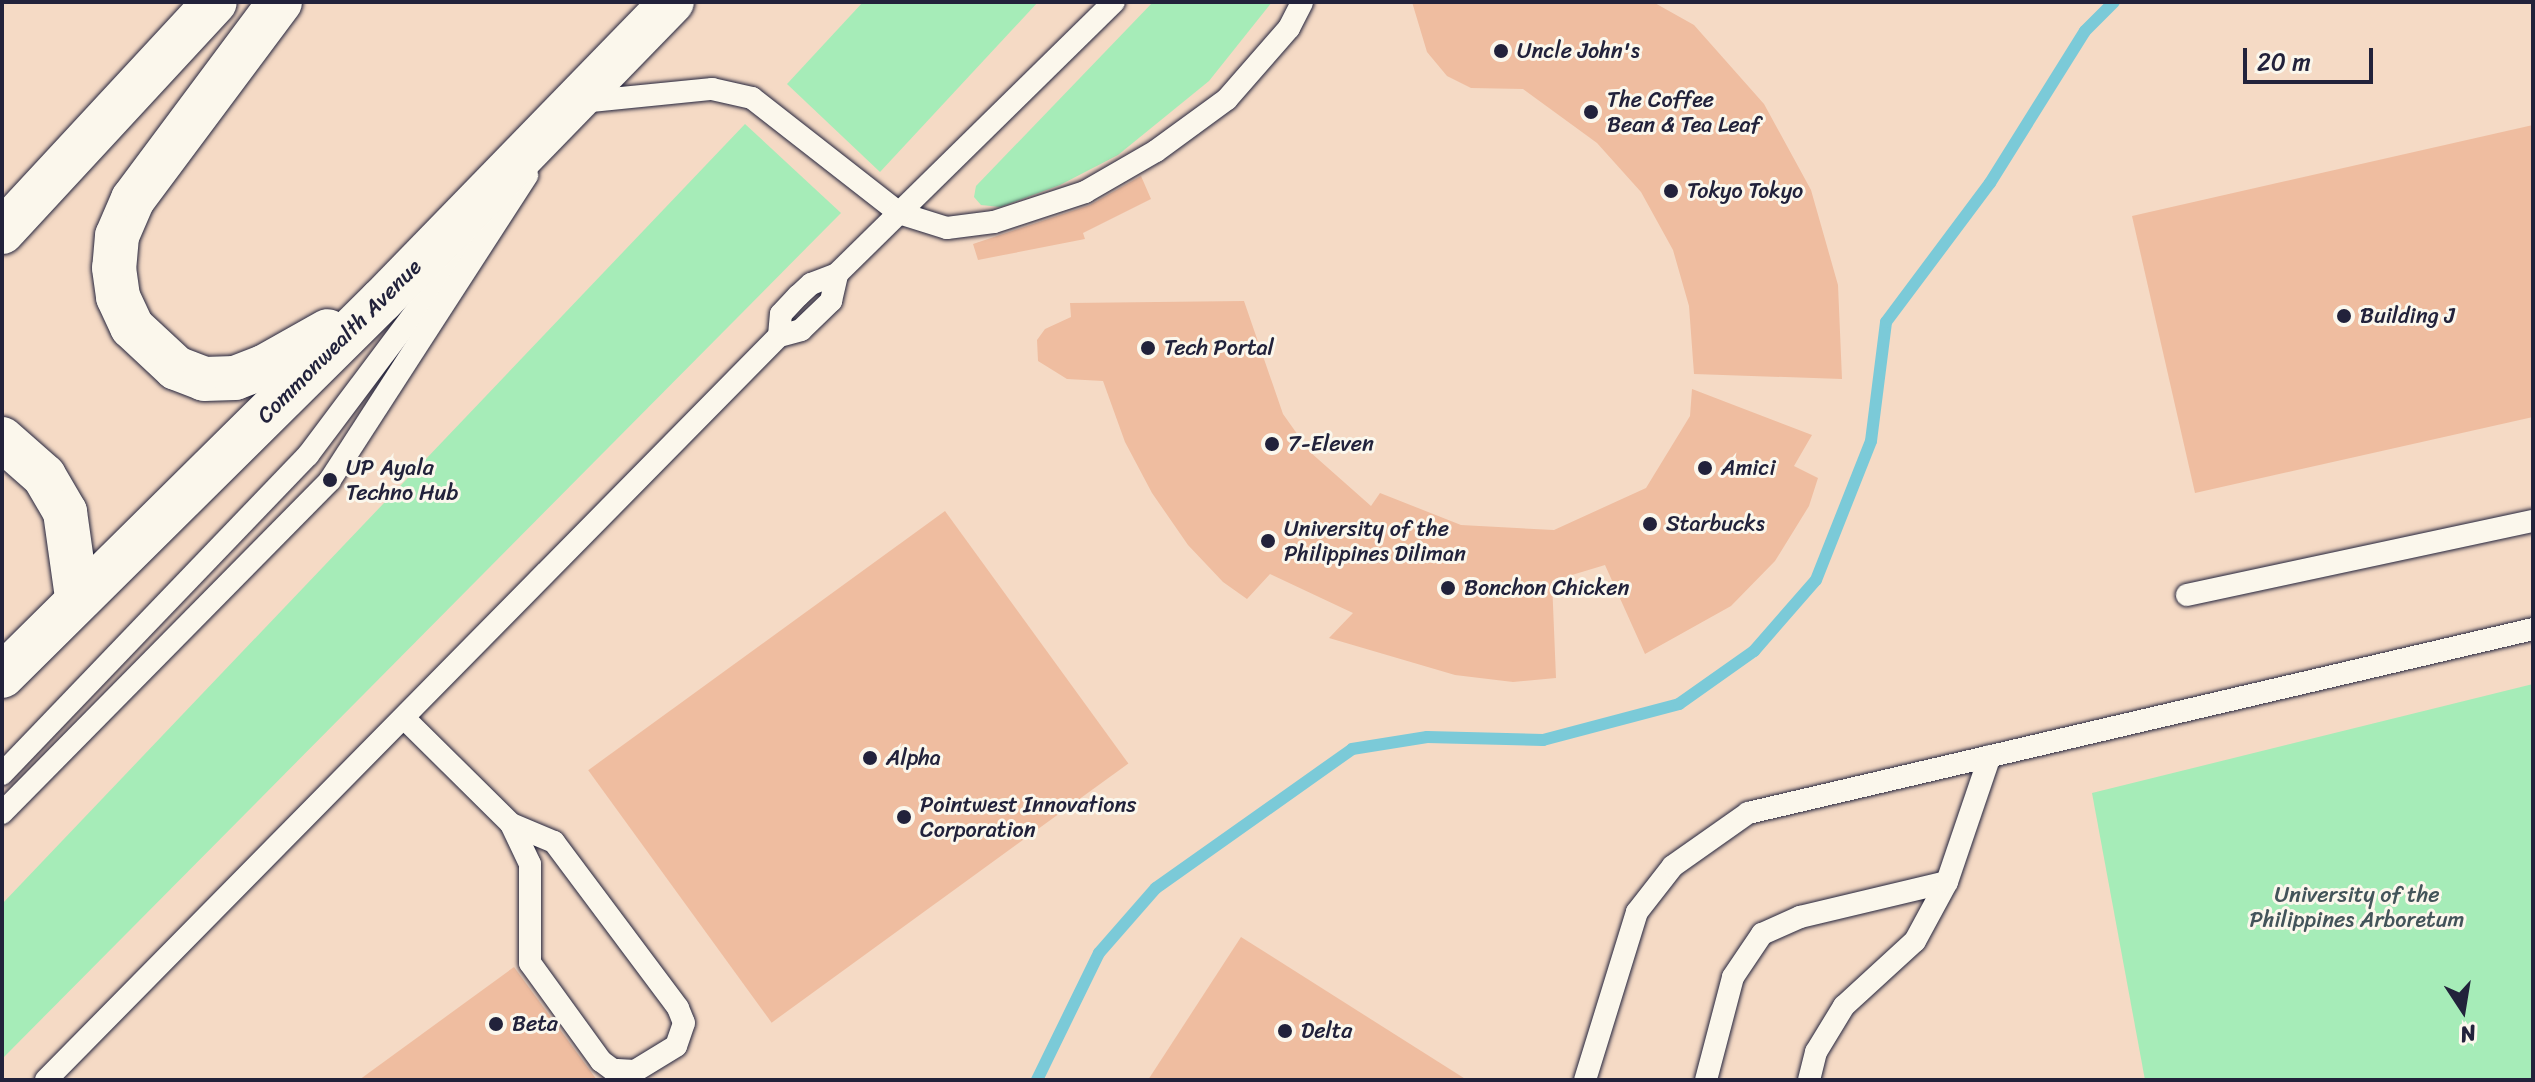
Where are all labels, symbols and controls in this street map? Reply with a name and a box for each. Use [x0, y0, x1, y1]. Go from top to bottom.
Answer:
scale bar [2247, 32, 2377, 82]
place label: Uncle John's [1517, 38, 1640, 64]
text: 20 m [2257, 41, 2311, 83]
marker: Uncle John's [1492, 42, 1510, 60]
place label: The Coffee Bean & Tea Leaf [1607, 86, 1761, 138]
marker: The Coffee Bean & Tea Leaf [1582, 103, 1600, 121]
place label: Tokyo Tokyo [1687, 178, 1804, 204]
marker: Tokyo Tokyo [1662, 182, 1680, 200]
street label: Commonwealth Avenue [251, 253, 427, 429]
place label: Building J [2360, 303, 2455, 329]
marker: Building J [2335, 307, 2353, 325]
place label: Tech Portal [1164, 335, 1274, 361]
marker: Tech Portal [1139, 339, 1157, 357]
place label: 7-Eleven [1288, 431, 1374, 457]
marker: 7-Eleven [1263, 435, 1281, 453]
place label: UP Ayala Techno Hub [346, 454, 458, 506]
place label: Amici [1721, 455, 1775, 481]
marker: Amici [1696, 459, 1714, 477]
marker: UP Ayala Techno Hub [321, 471, 339, 489]
place label: Starbucks [1666, 511, 1765, 537]
place label: University of the Philippines Diliman [1284, 515, 1466, 566]
marker: Starbucks [1641, 515, 1659, 533]
marker: University of the Philippines Diliman [1259, 532, 1277, 550]
place label: Bonchon Chicken [1464, 575, 1629, 601]
marker: Bonchon Chicken [1439, 579, 1457, 597]
place label: Alpha [886, 745, 941, 771]
marker: Alpha [861, 749, 879, 767]
place label: Pointwest Innovations Corporation [920, 791, 1136, 842]
marker: Pointwest Innovations Corporation [895, 808, 913, 826]
park label: University of the Philippines Arboretum [2249, 881, 2465, 932]
north arrow [2423, 970, 2503, 1050]
place label: Beta [512, 1011, 558, 1037]
text: N [2457, 1013, 2480, 1055]
marker: Beta [487, 1015, 505, 1033]
place label: Delta [1301, 1018, 1352, 1044]
marker: Delta [1276, 1022, 1294, 1040]

